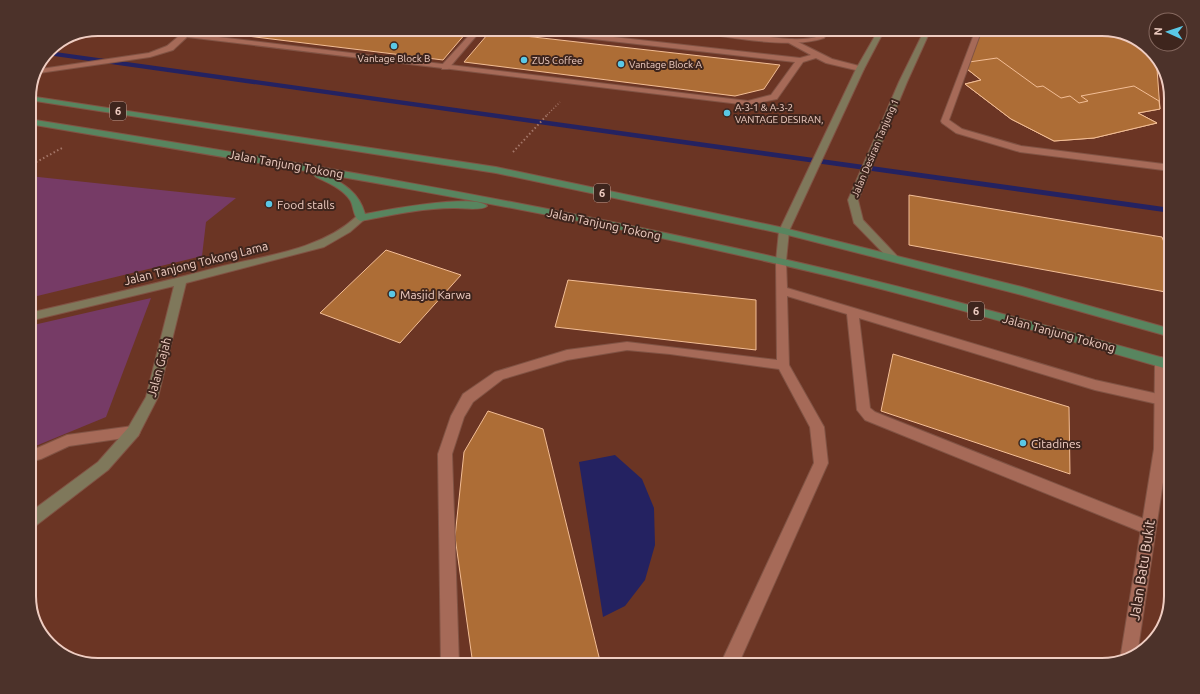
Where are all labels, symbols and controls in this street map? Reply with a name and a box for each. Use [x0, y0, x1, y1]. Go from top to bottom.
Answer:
north arrow [1148, 12, 1188, 52]
text: N [1152, 27, 1164, 36]
marker: Vantage Block B [389, 41, 399, 51]
place label: Vantage Block B [358, 53, 430, 64]
marker: ZUS Coffee [519, 55, 529, 65]
place label: ZUS Coffee [532, 55, 583, 66]
marker: Vantage Block A [616, 59, 626, 69]
place label: Vantage Block A [629, 59, 702, 70]
street label: Jalan Desiran Tanjung 1 [849, 97, 901, 199]
road number: 6 [110, 102, 126, 120]
place label: A-3-1 & A-3-2 VANTAGE DESIRAN, [735, 102, 824, 125]
marker: A-3-1 & A-3-2 VANTAGE DESIRAN, [722, 108, 732, 118]
street label: Jalan Tanjung Tokong [228, 148, 344, 180]
road number: 6 [594, 184, 610, 202]
place label: Food stalls [277, 198, 335, 211]
marker: Food stalls [264, 199, 274, 209]
street label: Jalan Tanjung Tokong [546, 206, 662, 242]
street label: Jalan Tanjong Tokong Lama [123, 239, 269, 287]
place label: Masjid Karwa [400, 288, 471, 301]
marker: Masjid Karwa [387, 289, 397, 299]
road number: 6 [968, 302, 984, 320]
street label: Jalan Tanjung Tokong [1001, 312, 1117, 354]
street label: Jalan Gajah [145, 336, 173, 398]
place label: Citadines [1031, 437, 1081, 450]
marker: Citadines [1018, 438, 1028, 448]
street label: Jalan Batu Bukit [1126, 518, 1158, 622]

